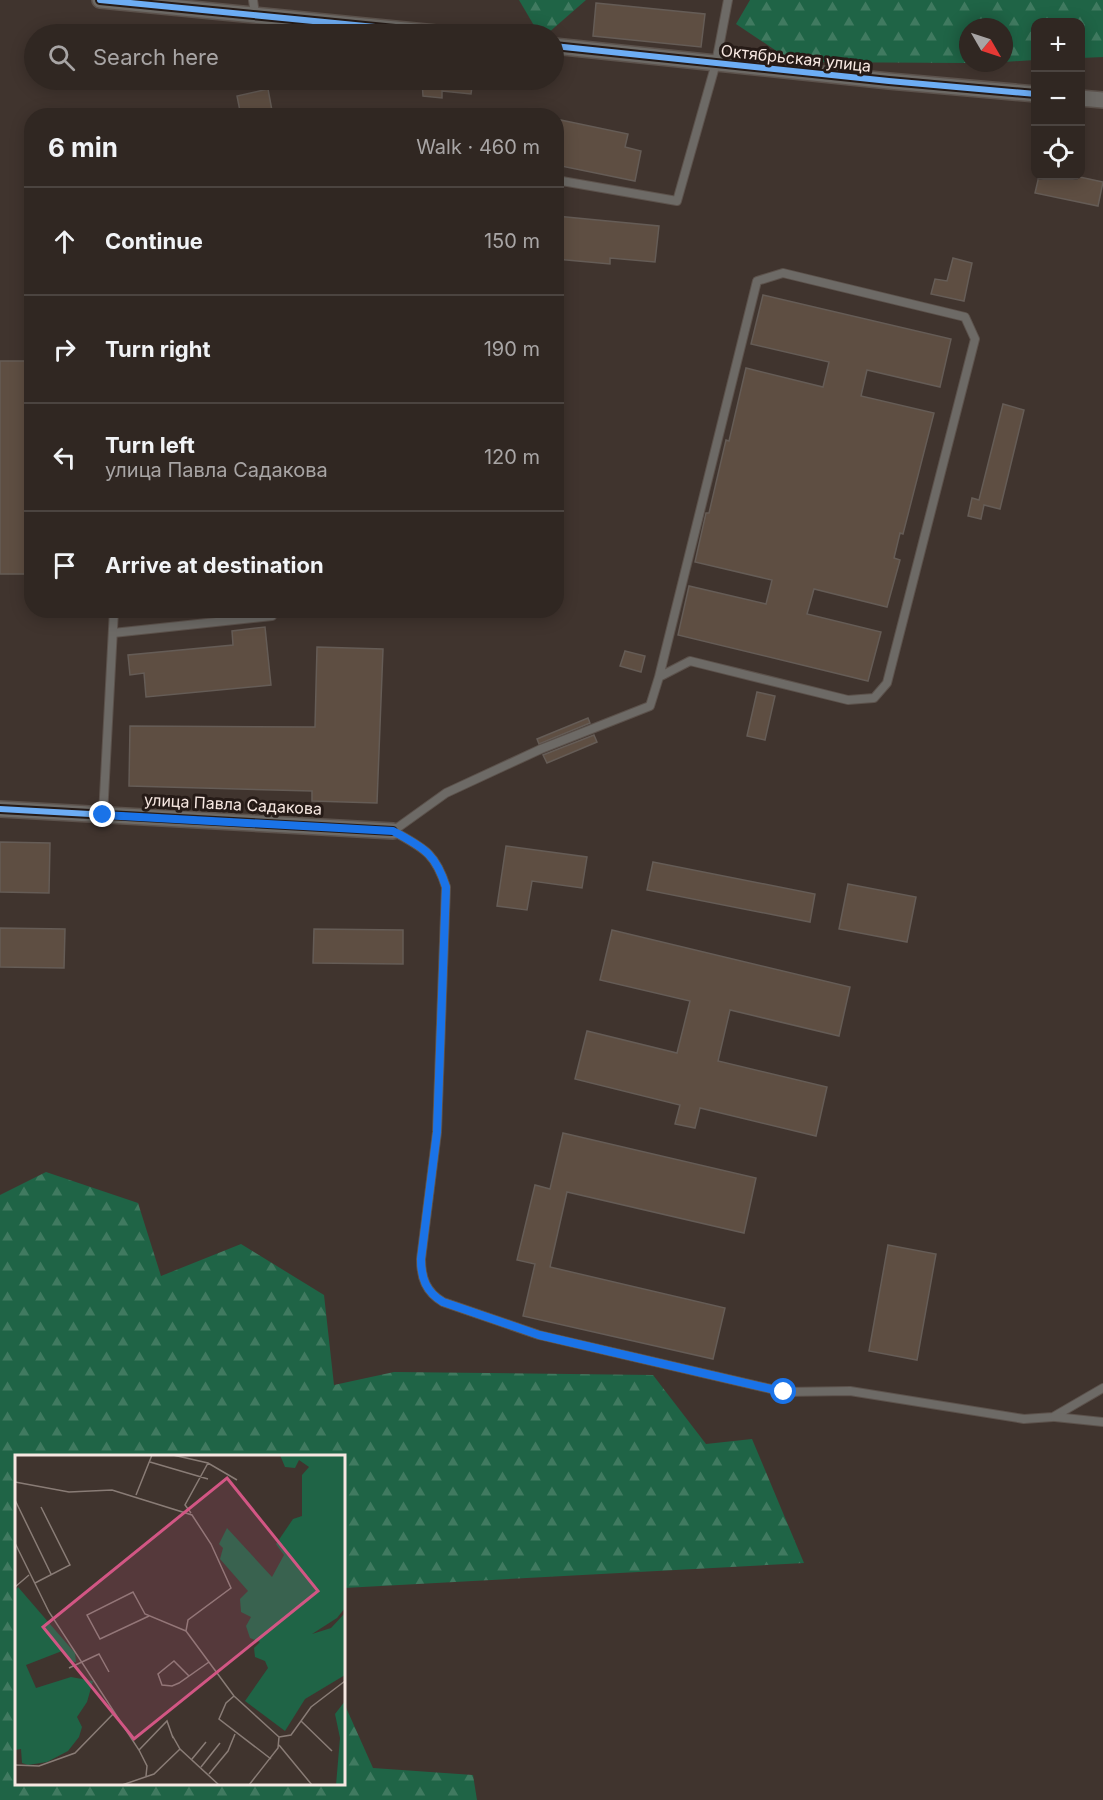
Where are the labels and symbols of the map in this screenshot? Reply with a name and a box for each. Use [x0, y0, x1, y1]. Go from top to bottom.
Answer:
north arrow [959, 18, 1013, 72]
street label: Октябрьская улица [720, 40, 872, 76]
street label: улица Павла Садакова [143, 789, 323, 819]
route end [89, 801, 115, 827]
route start [770, 1378, 796, 1404]
inset map [15, 1455, 345, 1785]

